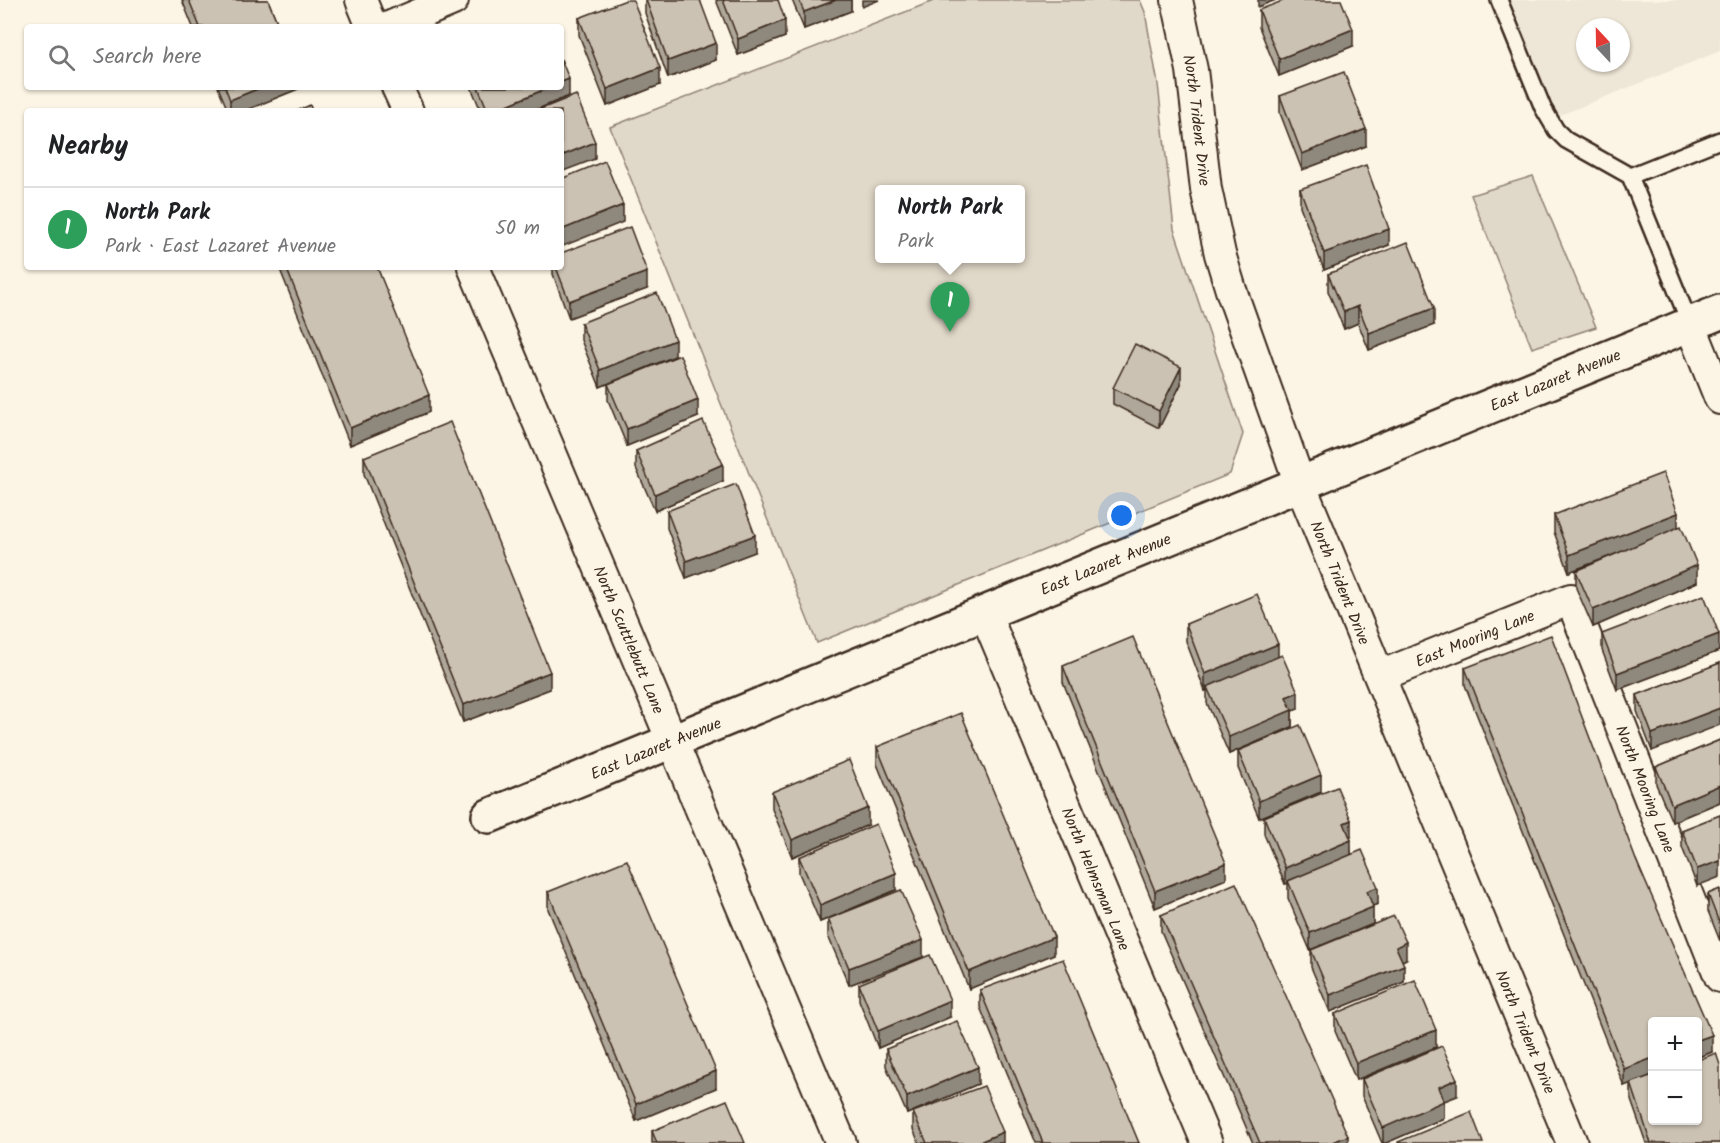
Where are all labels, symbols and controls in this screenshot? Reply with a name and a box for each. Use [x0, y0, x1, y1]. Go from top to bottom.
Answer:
north arrow [1576, 18, 1630, 72]
search box [24, 24, 564, 90]
text: Search here [93, 40, 201, 75]
icon: search [45, 41, 78, 74]
street label: North Trident Drive [1175, 52, 1217, 187]
text: Nearby [48, 126, 128, 168]
popup [875, 185, 1025, 263]
text: North Park [898, 191, 1002, 226]
text: North Park [105, 196, 210, 231]
text: 1 [64, 213, 71, 245]
text: 50 m [495, 213, 540, 245]
text: Park [898, 226, 934, 258]
text: Park · East Lazaret Avenue [105, 231, 336, 263]
pin: 1 [930, 282, 970, 332]
street label: East Lazaret Avenue [1486, 343, 1625, 419]
your location [1107, 501, 1136, 530]
street label: North Trident Drive [1303, 517, 1376, 649]
street label: East Lazaret Avenue [1037, 527, 1175, 603]
street label: North Scuttlebutt Lane [586, 562, 670, 718]
street label: East Mooring Lane [1412, 604, 1539, 675]
street label: East Lazaret Avenue [587, 711, 725, 787]
street label: North Mooring Lane [1608, 722, 1681, 857]
street label: North Helmsman Lane [1054, 804, 1136, 955]
street label: North Trident Drive [1488, 967, 1561, 1098]
map controls [1648, 1017, 1702, 1125]
button: + [1648, 1017, 1702, 1071]
button: − [1648, 1071, 1702, 1125]

